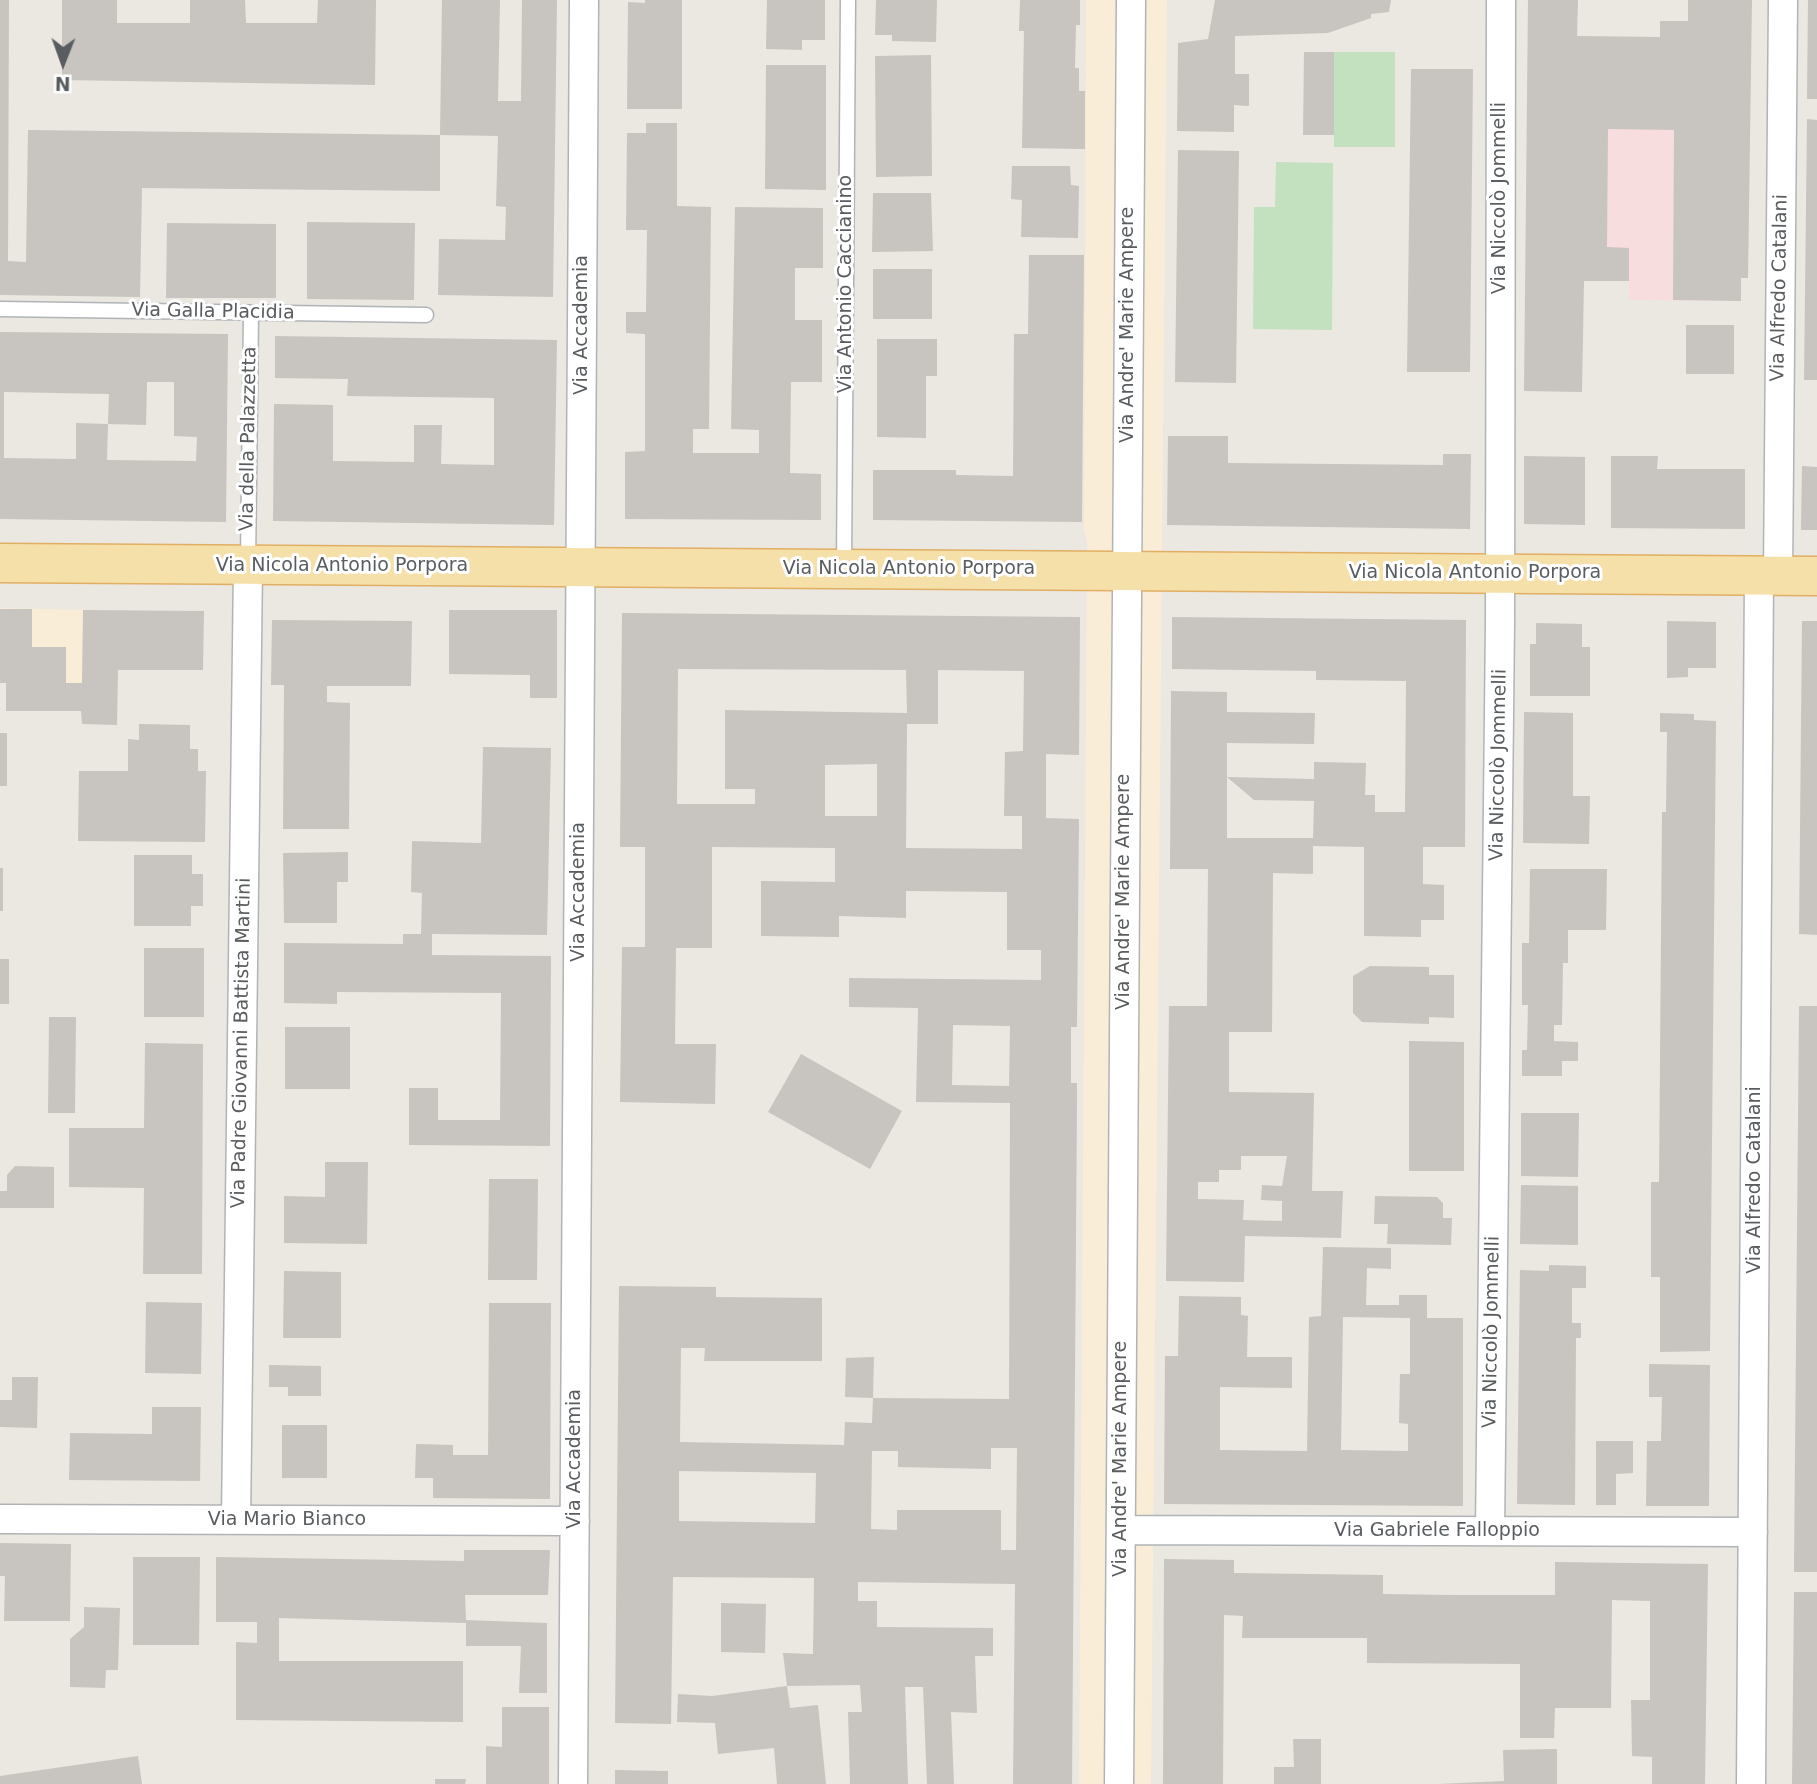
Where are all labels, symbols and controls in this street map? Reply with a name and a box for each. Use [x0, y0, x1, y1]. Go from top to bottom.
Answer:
north arrow [28, 28, 98, 98]
text: N [54, 73, 71, 95]
street label: Via Niccolò Jommelli [1489, 102, 1511, 294]
street label: Via Antonio Caccianino [835, 175, 857, 393]
street label: Via Alfredo Catalani [1767, 194, 1793, 382]
street label: Via Andre' Marie Ampere [1117, 207, 1139, 443]
street label: Via Accademia [571, 255, 593, 395]
street label: Via Galla Placidia [131, 299, 295, 325]
street label: Via della Palazzetta [236, 346, 262, 532]
street label: Via Nicola Antonio Porpora [216, 555, 468, 577]
street label: Via Nicola Antonio Porpora [783, 558, 1035, 580]
street label: Via Nicola Antonio Porpora [1349, 562, 1601, 584]
street label: Via Niccolò Jommelli [1486, 669, 1512, 861]
street label: Via Andre' Marie Ampere [1113, 774, 1135, 1010]
street label: Via Accademia [568, 822, 590, 962]
street label: Via Padre Giovanni Battista Martini [228, 877, 256, 1209]
street label: Via Alfredo Catalani [1744, 1086, 1766, 1274]
street label: Via Niccolò Jommelli [1479, 1236, 1505, 1428]
street label: Via Andre' Marie Ampere [1110, 1341, 1132, 1577]
street label: Via Accademia [564, 1389, 586, 1529]
street label: Via Mario Bianco [208, 1509, 366, 1531]
street label: Via Gabriele Falloppio [1334, 1520, 1540, 1542]

